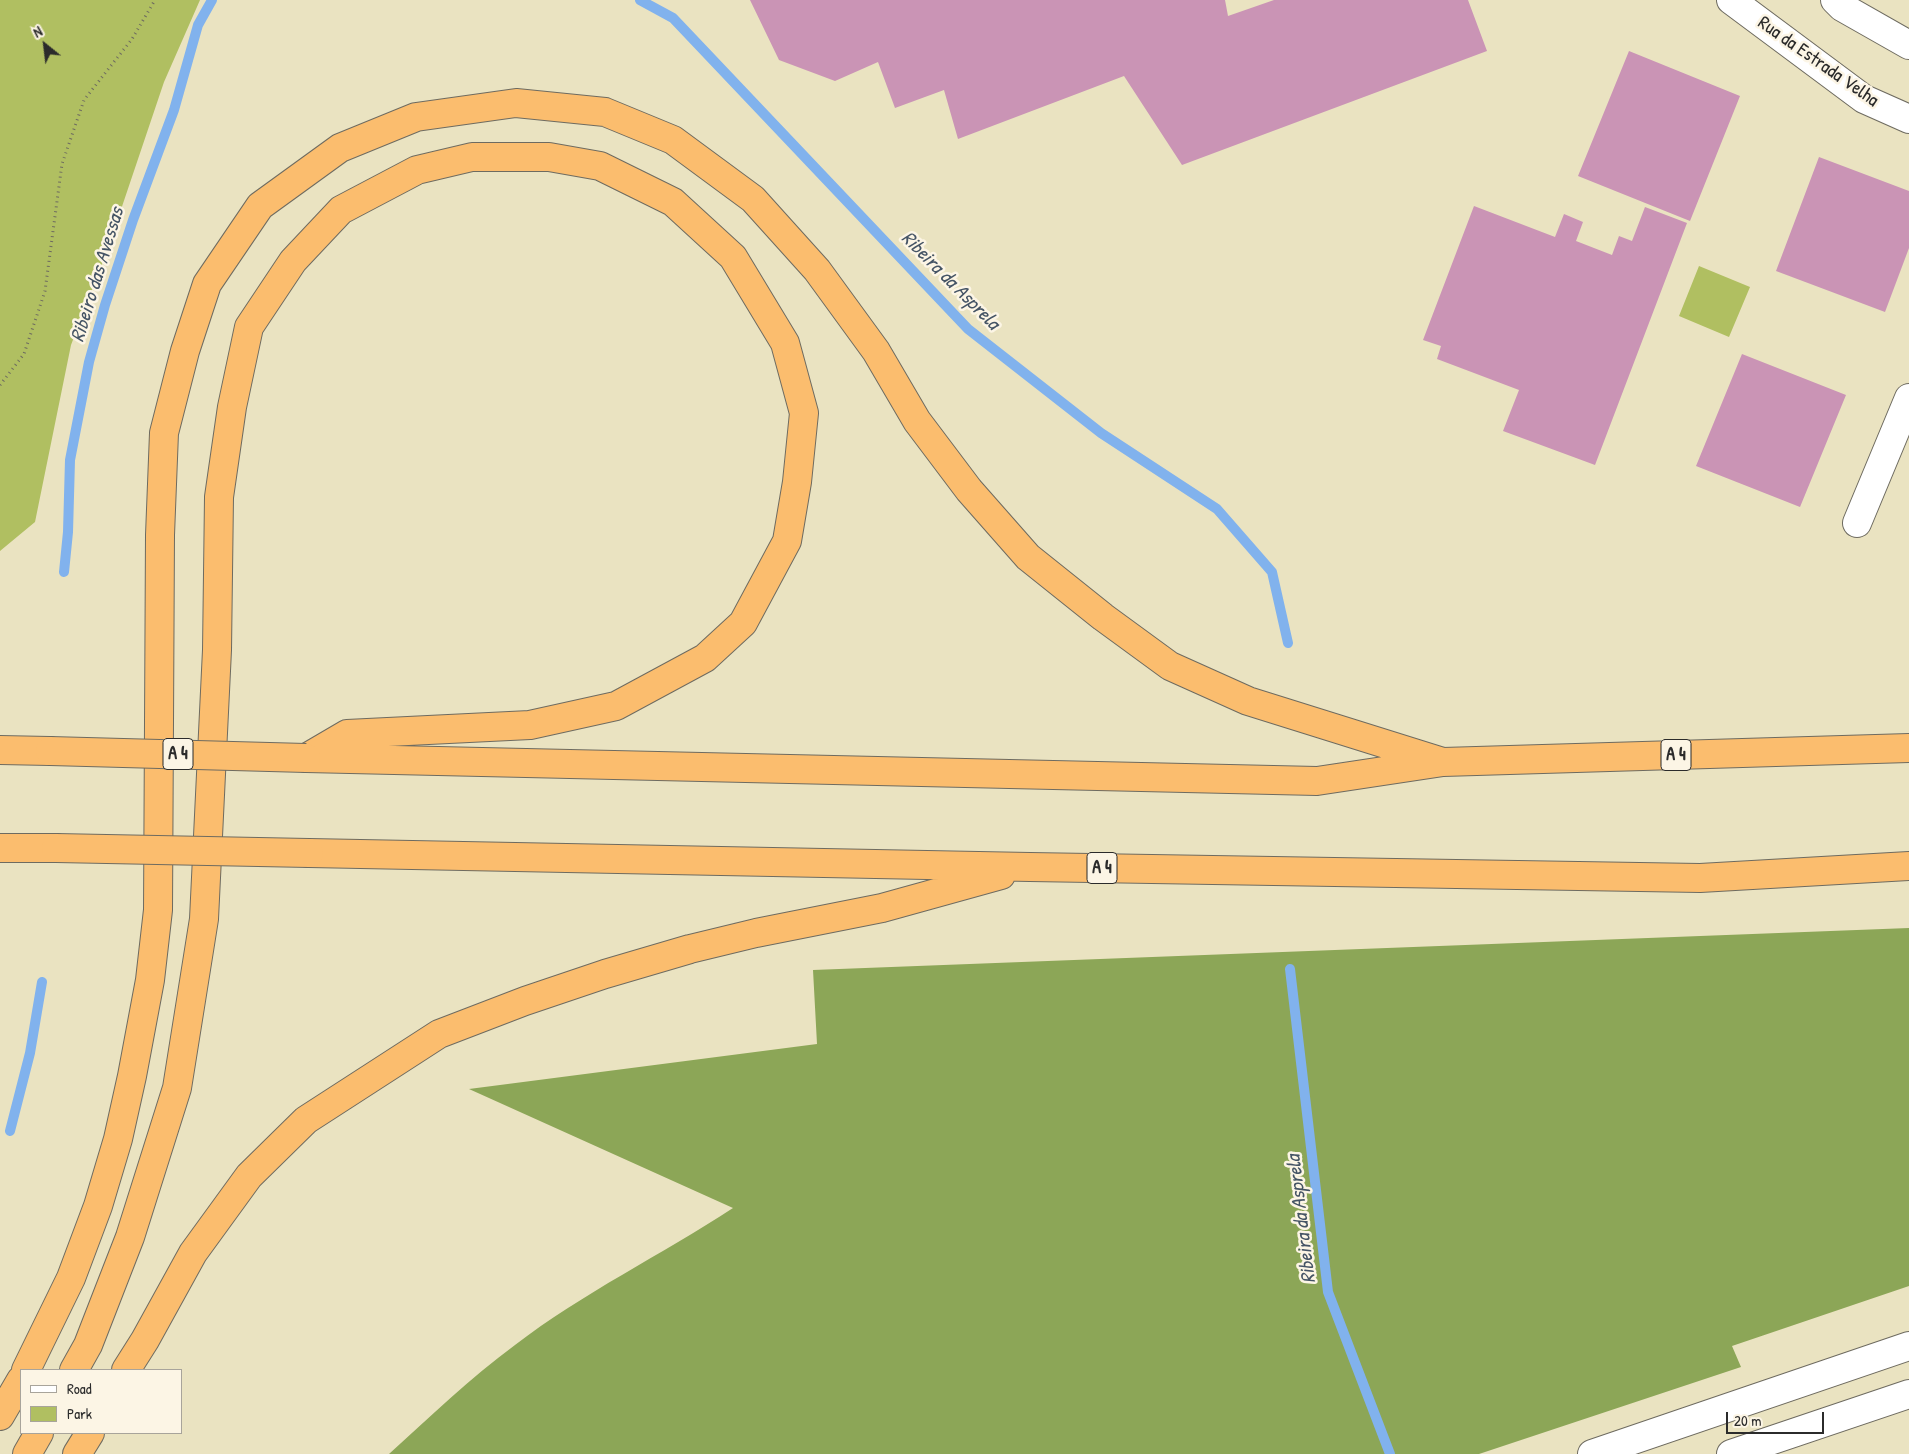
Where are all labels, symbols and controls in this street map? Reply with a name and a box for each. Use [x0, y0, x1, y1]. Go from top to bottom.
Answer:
street label: Rua da Estrada Velha [1753, 12, 1883, 112]
north arrow [20, 20, 70, 70]
text: N [30, 21, 45, 42]
water label: Ribeiro das Avessas [66, 205, 130, 345]
water label: Ribeira da Asprela [896, 227, 1004, 335]
road number: A 4 [163, 739, 193, 770]
road number: A 4 [1661, 740, 1691, 770]
road number: A 4 [1087, 852, 1117, 884]
water label: Ribeira da Asprela [1282, 1153, 1322, 1285]
legend [20, 1369, 182, 1434]
text: Road [67, 1378, 92, 1399]
scale bar [1729, 1402, 1826, 1434]
text: Park [67, 1403, 92, 1424]
text: 20 m [1734, 1410, 1761, 1431]

